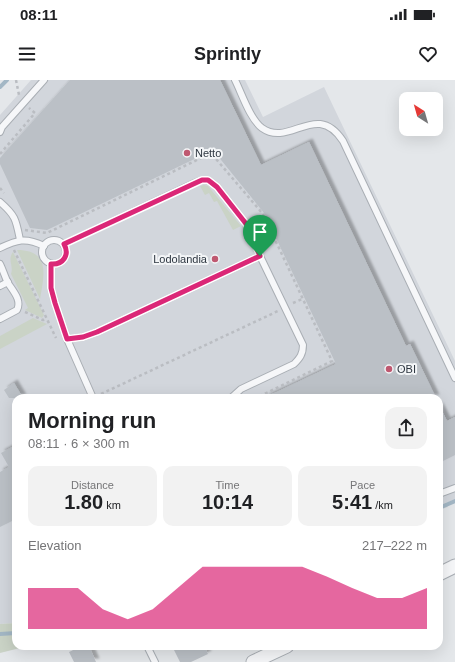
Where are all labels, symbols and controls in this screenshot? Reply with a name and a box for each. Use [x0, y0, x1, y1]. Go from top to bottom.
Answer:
text: 08:11 [20, 6, 58, 23]
icon: menu [16, 43, 38, 65]
icon: heart [417, 43, 439, 65]
text: Sprintly [194, 44, 261, 64]
north arrow [399, 92, 443, 136]
map controls [399, 92, 443, 136]
place label: Netto [195, 147, 221, 159]
marker: Netto [182, 148, 192, 158]
pin [243, 215, 277, 256]
icon: arrive [249, 221, 271, 243]
place label: Lodolandia [153, 253, 208, 265]
marker: Lodolandia [210, 254, 220, 264]
place label: OBI [397, 363, 416, 375]
marker: OBI [384, 364, 394, 374]
button: share [385, 407, 427, 449]
text: Morning run [28, 408, 156, 433]
text: 08:11 · 6 × 300 m [28, 436, 129, 451]
text: Distance [71, 479, 114, 491]
text: Time [215, 479, 240, 491]
text: Pace [350, 479, 375, 491]
text: 1.80 [64, 491, 103, 513]
text: 10:14 [202, 491, 253, 513]
text: 5:41 [332, 491, 372, 513]
text: km [103, 499, 121, 511]
text: /km [372, 499, 393, 511]
text: Elevation [28, 538, 81, 553]
text: 217–222 m [362, 538, 427, 553]

